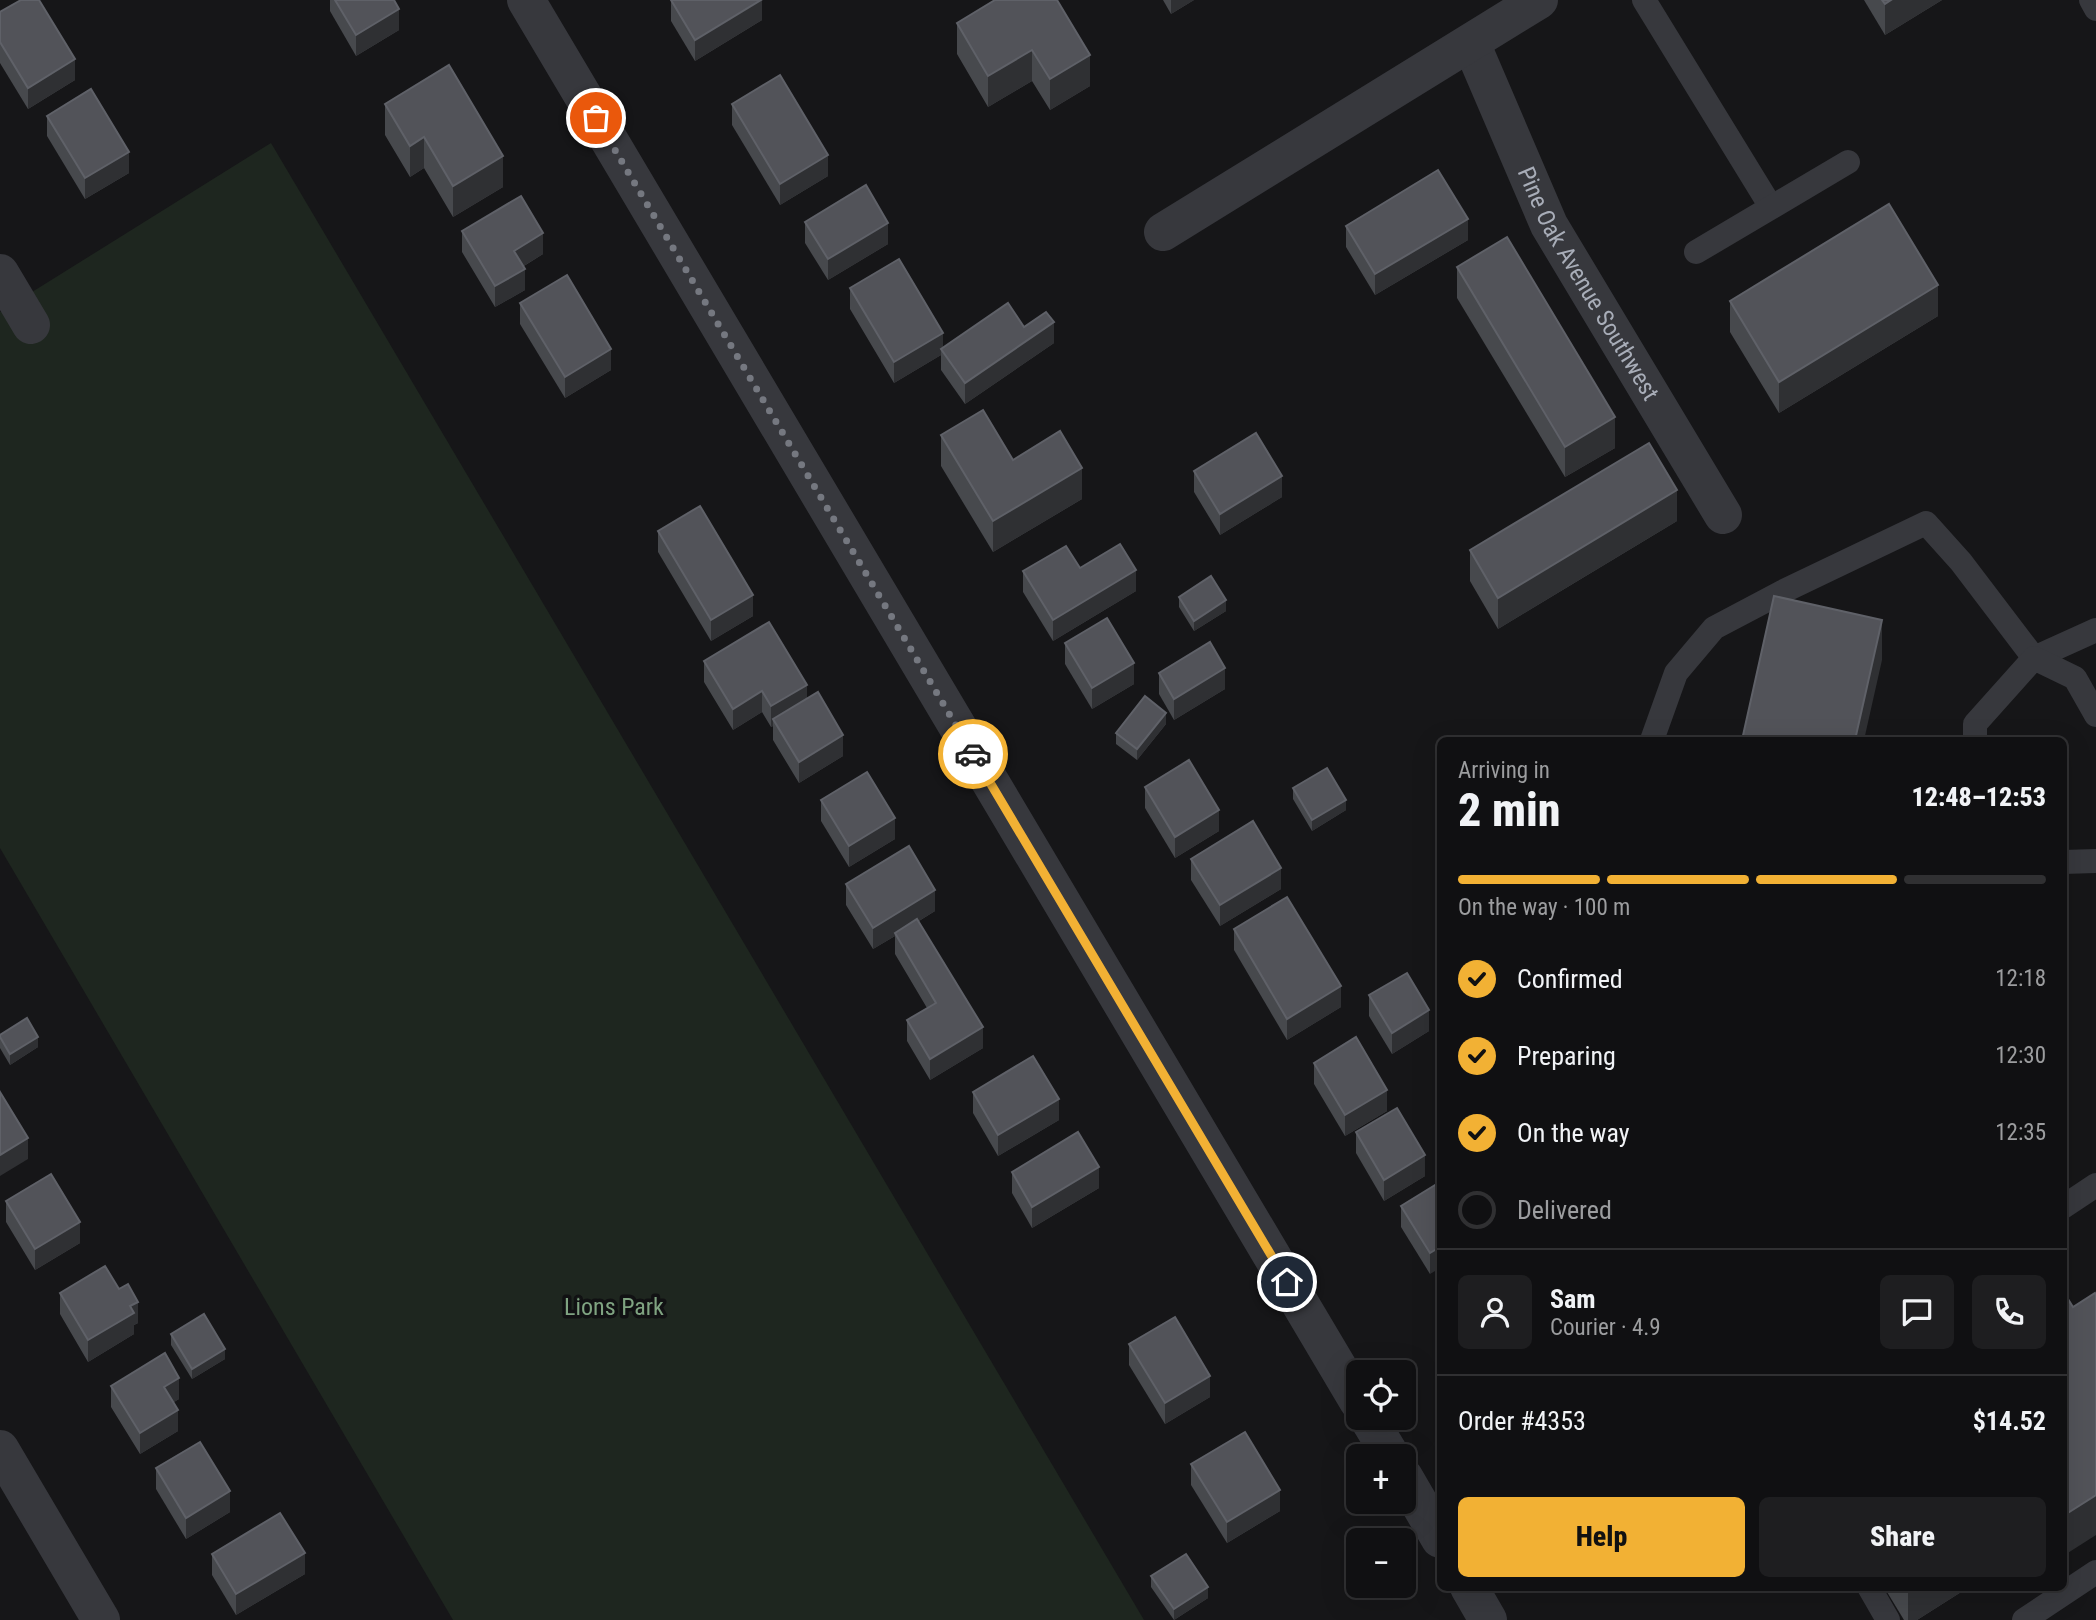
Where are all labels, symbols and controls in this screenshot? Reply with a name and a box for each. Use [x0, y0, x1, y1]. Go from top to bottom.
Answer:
pin [566, 88, 626, 148]
icon: bag [577, 99, 615, 137]
street label: Pine Oak Avenue Southwest [1512, 163, 1665, 405]
courier [938, 719, 1008, 789]
icon: car [954, 735, 992, 773]
text: Arriving in [1458, 757, 1550, 784]
text: 12:48–12:53 [1912, 782, 2046, 812]
text: 2 min [1458, 783, 1561, 837]
text: On the way · 100 m [1458, 894, 1630, 921]
icon: check [1458, 960, 1496, 998]
text: Confirmed [1517, 964, 1623, 994]
text: 12:18 [1995, 965, 2046, 992]
icon: check [1458, 1037, 1496, 1075]
text: Preparing [1517, 1041, 1616, 1071]
text: 12:30 [1995, 1042, 2046, 1069]
icon: check [1458, 1114, 1496, 1152]
text: On the way [1517, 1118, 1630, 1148]
text: 12:35 [1995, 1119, 2046, 1146]
text: Delivered [1517, 1195, 1612, 1225]
pin [1257, 1252, 1317, 1312]
icon: home [1268, 1263, 1306, 1301]
button: person [1458, 1275, 1532, 1349]
button: chat [1880, 1275, 1954, 1349]
button: phone [1972, 1275, 2046, 1349]
text: Sam [1550, 1284, 1596, 1314]
park label: Lions Park [564, 1293, 664, 1321]
text: Courier · 4.9 [1550, 1314, 1661, 1341]
map controls [1346, 1360, 1416, 1598]
button: locate [1346, 1360, 1416, 1430]
text: Order #4353 [1458, 1406, 1586, 1436]
text: $14.52 [1973, 1406, 2046, 1436]
button: + [1346, 1444, 1416, 1514]
button: Help [1458, 1497, 1745, 1577]
button: Share [1759, 1497, 2046, 1577]
button: − [1346, 1528, 1416, 1598]

